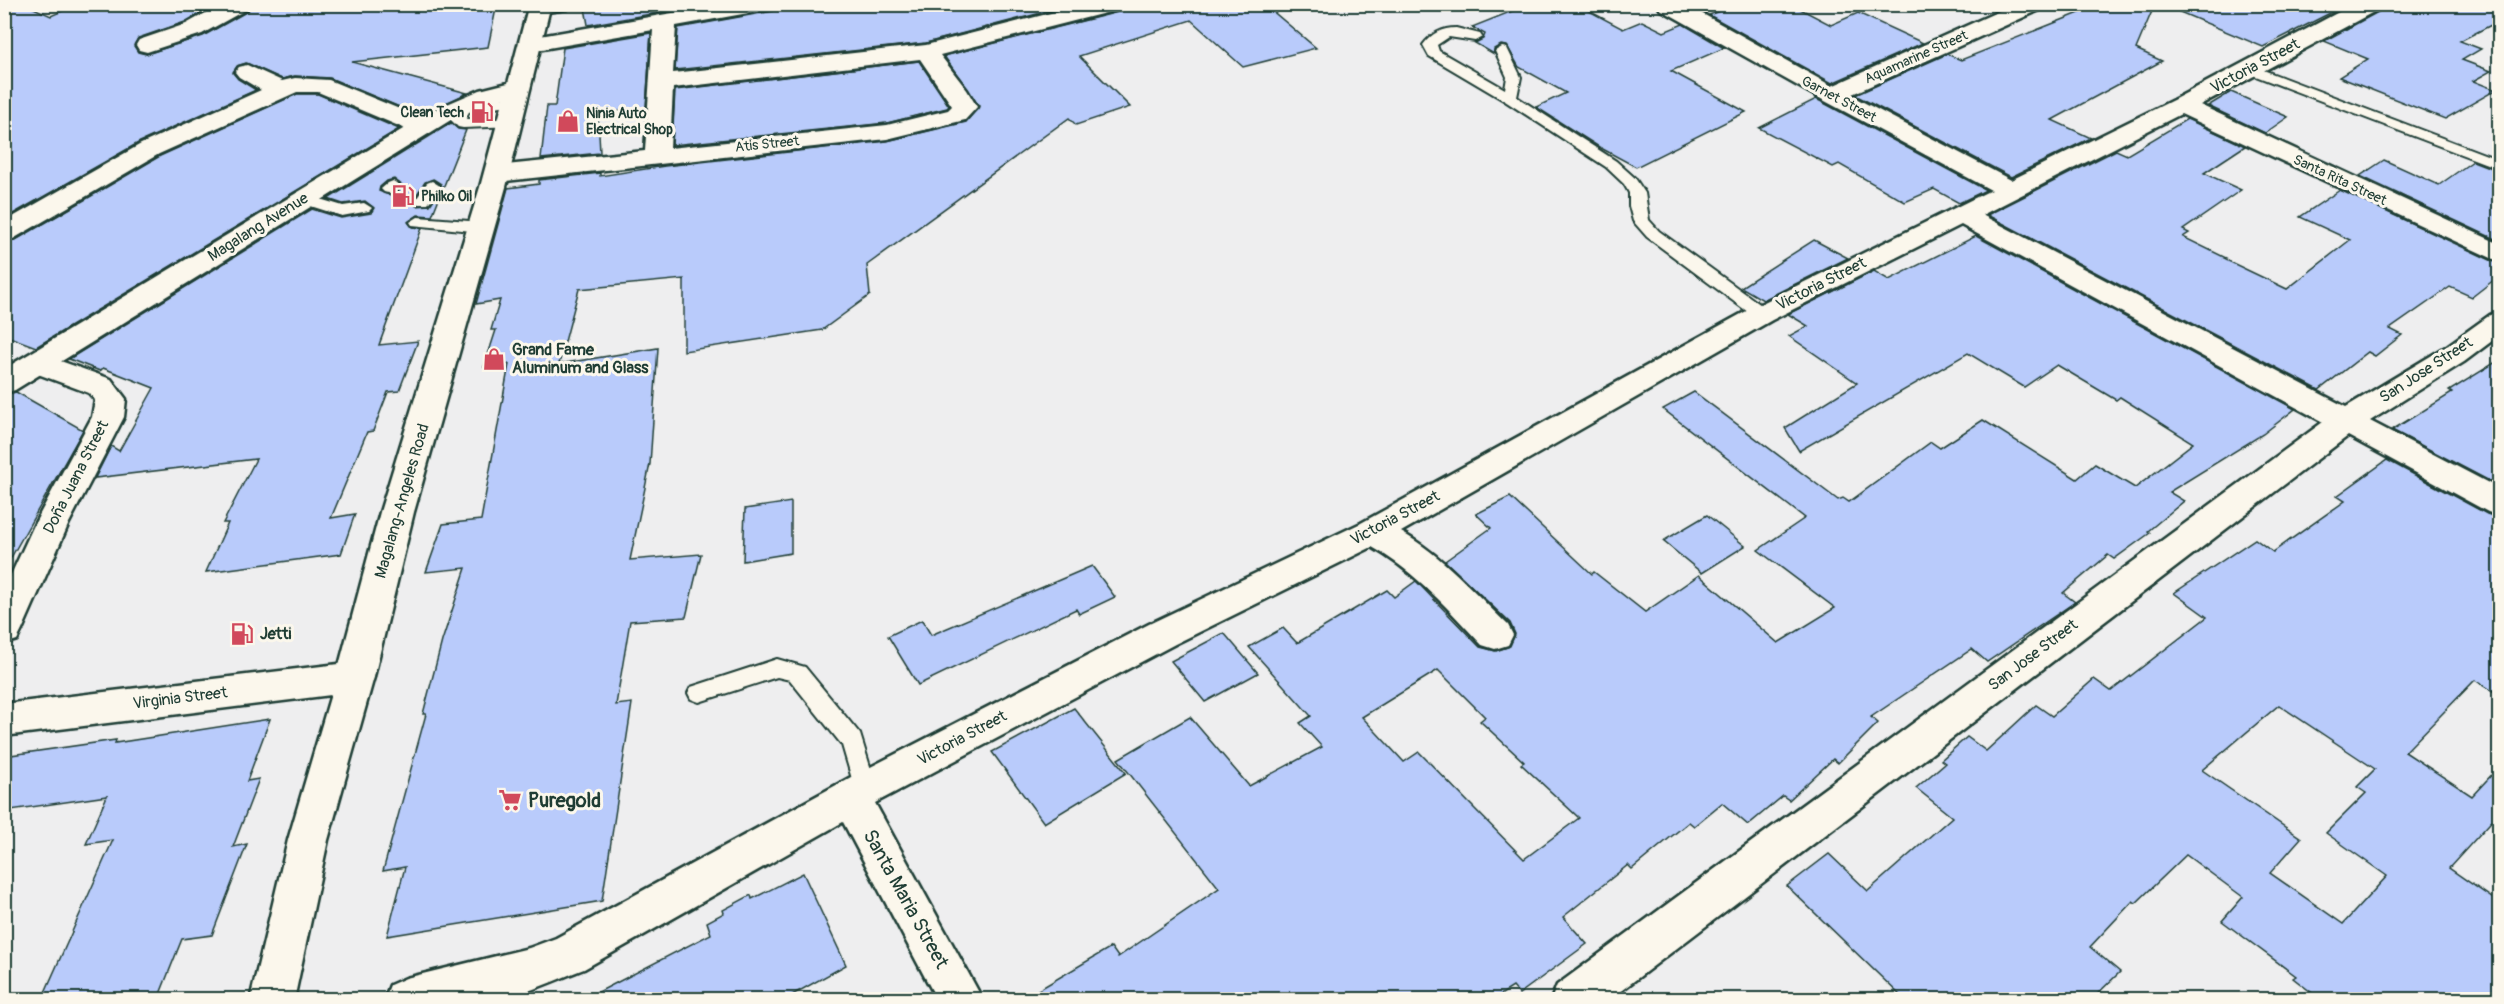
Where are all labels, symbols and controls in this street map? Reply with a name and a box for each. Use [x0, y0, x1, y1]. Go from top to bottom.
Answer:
street label: Aquamarine Street [1862, 26, 1971, 87]
street label: Victoria Street [2207, 34, 2304, 98]
street label: Garnet Street [1799, 72, 1880, 126]
fuel station icon: Clean Tech [469, 99, 495, 125]
place label: Clean Tech [401, 104, 464, 121]
place label: Ninia Auto Electrical Shop [586, 105, 673, 138]
shop icon: Ninia Auto Electrical Shop [555, 108, 581, 134]
street label: Atis Street [734, 132, 800, 156]
street label: Santa Rita Street [2291, 151, 2390, 209]
fuel station icon: Philko Oil [390, 183, 416, 209]
street label: Magalang Avenue [204, 188, 312, 266]
place label: Philko Oil [421, 188, 472, 205]
street label: Victoria Street [1773, 252, 1870, 315]
street label: San Jose Street [2376, 332, 2477, 408]
place label: Grand Fame Aluminum and Glass [512, 340, 649, 378]
shop icon: Grand Fame Aluminum and Glass [481, 346, 507, 372]
street label: Doña Juana Street [39, 416, 113, 537]
street label: Magalang-Angeles Road [370, 421, 434, 581]
street label: Victoria Street [1347, 486, 1444, 550]
street label: San Jose Street [1984, 614, 2082, 695]
fuel station icon: Jetti [229, 621, 255, 647]
place label: Jetti [260, 624, 291, 644]
street label: Virginia Street [132, 682, 229, 714]
street label: Victoria Street [914, 706, 1011, 770]
supermarket icon: Puregold [497, 787, 523, 813]
place label: Puregold [528, 788, 601, 813]
street label: Santa Maria Street [857, 825, 955, 974]

